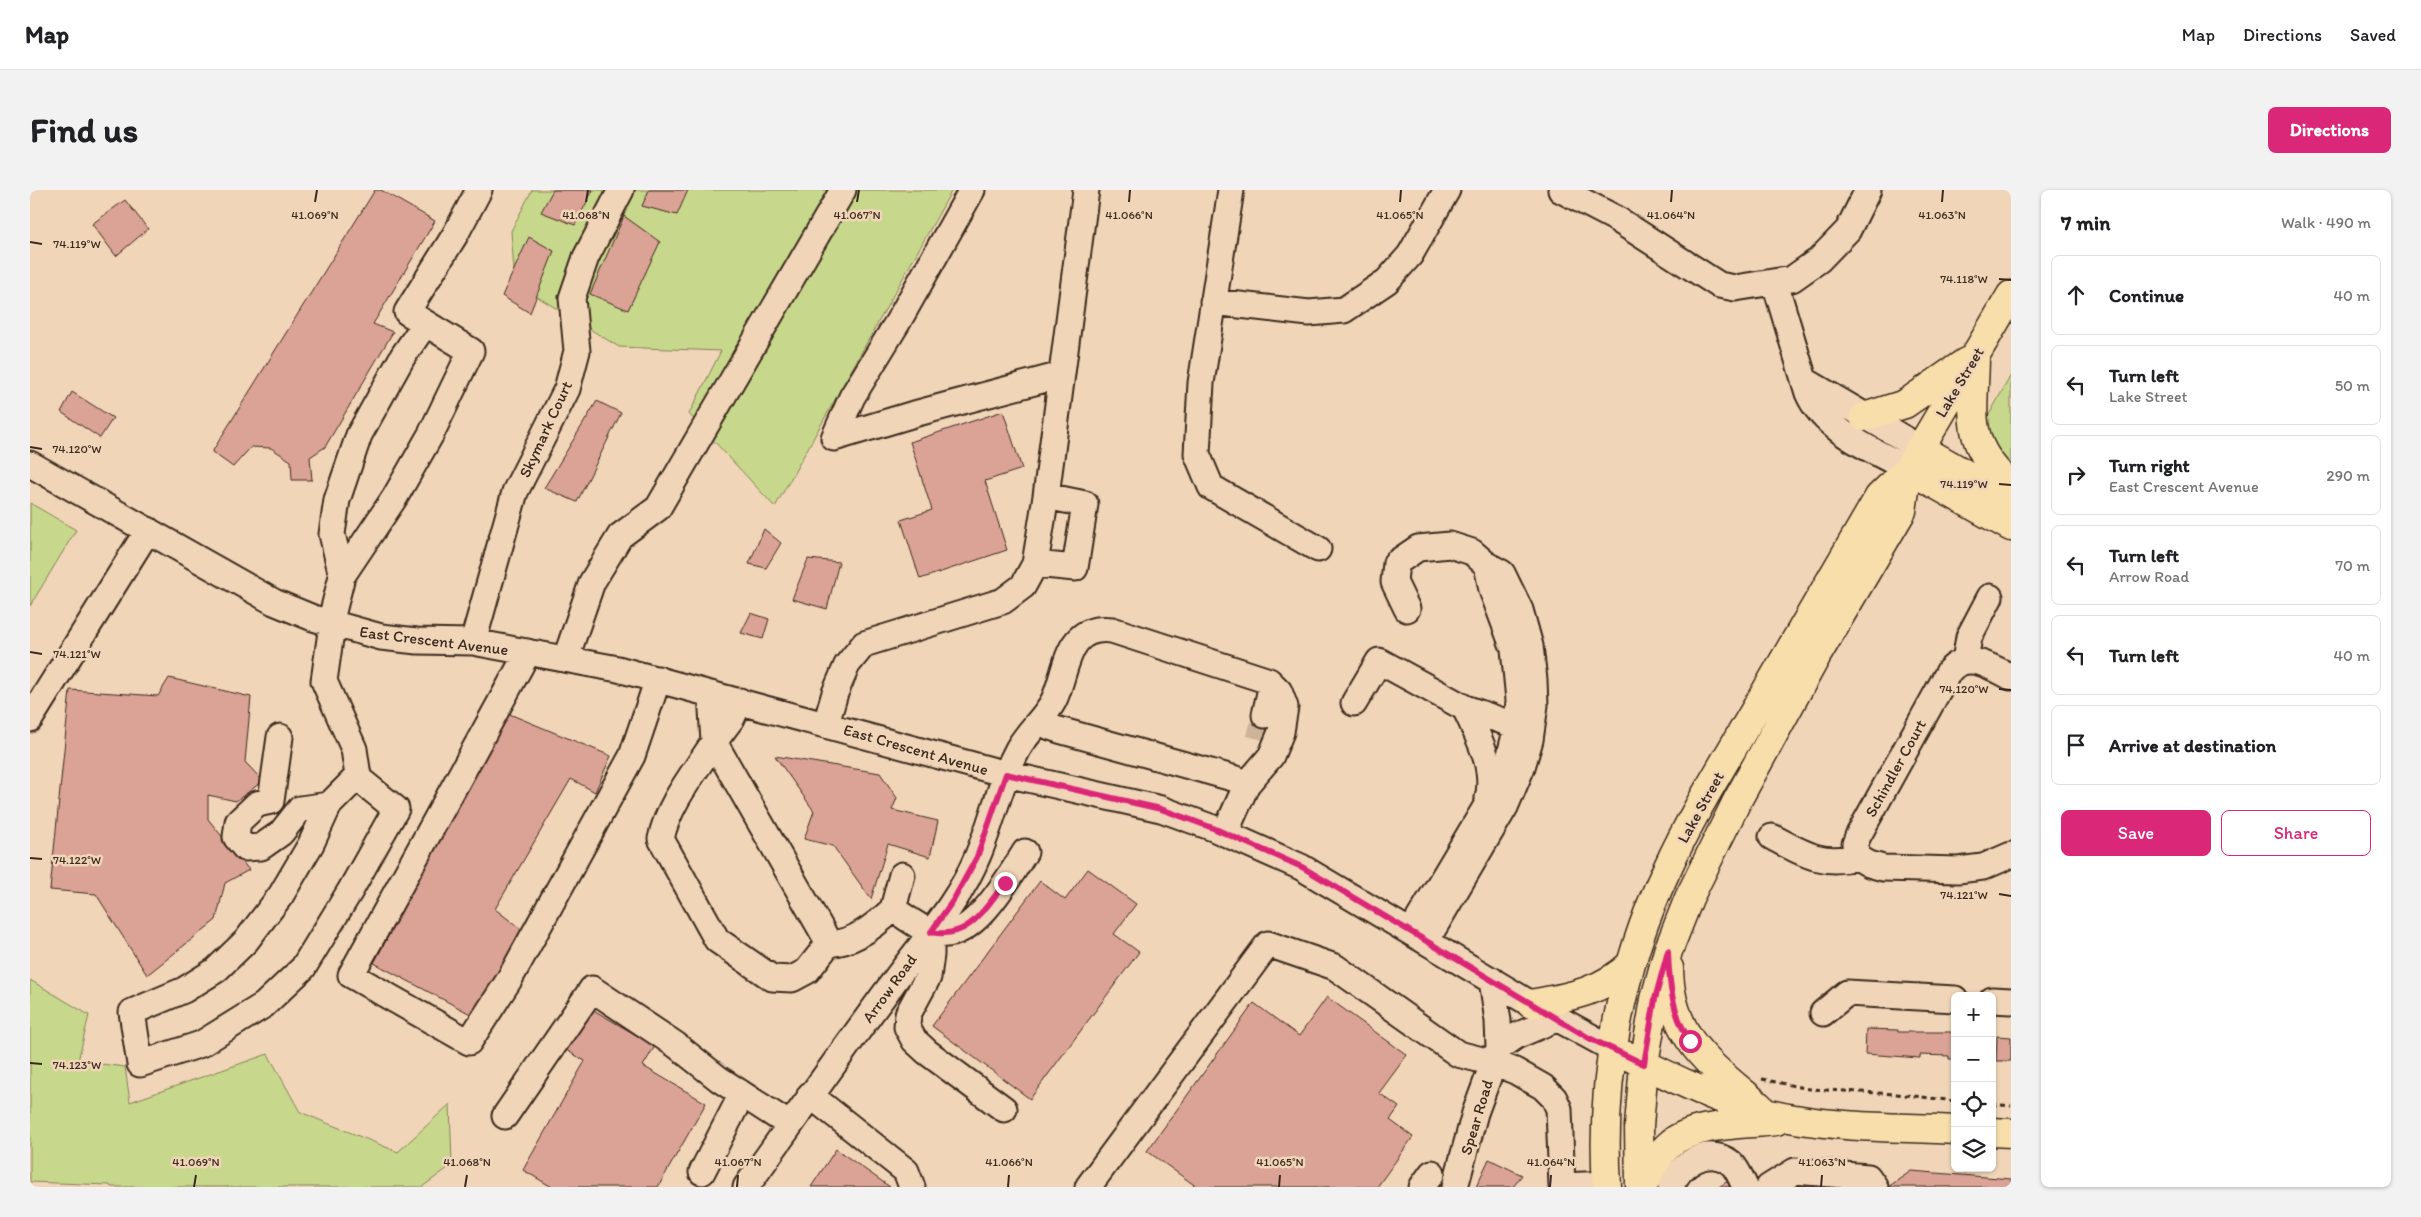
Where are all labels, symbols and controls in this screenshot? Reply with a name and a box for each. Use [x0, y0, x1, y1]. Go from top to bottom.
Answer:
text: Map [25, 20, 69, 49]
text: Map [2182, 24, 2215, 46]
text: Directions [2243, 24, 2322, 46]
text: Saved [2350, 24, 2396, 46]
button: Directions [2268, 107, 2391, 153]
text: Find us [30, 109, 138, 151]
text: 41.069°N [291, 208, 339, 222]
text: 41.068°N [562, 208, 610, 222]
text: 41.067°N [833, 208, 881, 222]
text: 41.066°N [1105, 208, 1153, 222]
text: 41.065°N [1376, 208, 1424, 222]
text: 41.064°N [1647, 208, 1695, 222]
text: 41.063°N [1918, 208, 1966, 222]
text: 7 min [2061, 210, 2110, 235]
text: Walk · 490 m [2281, 213, 2371, 232]
text: 74.119°W [53, 237, 101, 251]
text: 74.118°W [1940, 272, 1988, 286]
icon: ahead [2062, 281, 2090, 309]
text: Continue [2109, 284, 2184, 307]
text: 40 m [2333, 286, 2370, 305]
street label: Lake Street [1931, 344, 1988, 421]
text: Turn left [2109, 364, 2179, 387]
icon: left [2062, 371, 2090, 399]
text: 50 m [2335, 376, 2370, 395]
street label: Skymark Court [515, 378, 576, 481]
text: Lake Street [2109, 387, 2188, 406]
text: 74.120°W [52, 442, 102, 456]
text: Turn right [2109, 454, 2190, 477]
icon: right [2062, 461, 2090, 489]
text: 290 m [2326, 466, 2370, 485]
text: 74.119°W [1940, 477, 1988, 491]
text: East Crescent Avenue [2109, 477, 2259, 496]
text: Turn left [2109, 544, 2179, 567]
icon: left [2062, 551, 2090, 579]
text: 70 m [2335, 556, 2370, 575]
text: Arrow Road [2109, 567, 2189, 586]
street label: East Crescent Avenue [358, 622, 510, 659]
icon: left [2062, 641, 2090, 669]
text: Turn left [2109, 644, 2179, 667]
text: 40 m [2333, 646, 2370, 665]
text: 74.121°W [53, 647, 101, 661]
text: 74.120°W [1939, 682, 1989, 696]
street label: Schindler Court [1861, 716, 1930, 820]
street label: East Crescent Avenue [841, 720, 991, 779]
icon: arrive [2062, 731, 2090, 759]
text: Arrive at destination [2109, 734, 2276, 757]
street label: Lake Street [1673, 768, 1728, 846]
button: Save [2061, 810, 2211, 856]
button: Share [2221, 810, 2371, 856]
text: 74.122°W [53, 853, 101, 867]
route end [994, 872, 1017, 895]
text: 74.121°W [1940, 888, 1988, 902]
street label: Arrow Road [858, 950, 921, 1026]
map controls [1951, 992, 1996, 1172]
button: + [1951, 992, 1996, 1037]
route start [1679, 1030, 1702, 1053]
button: − [1951, 1037, 1996, 1082]
text: 74.123°W [53, 1058, 101, 1072]
street label: Spear Road [1456, 1077, 1497, 1157]
button: locate [1951, 1082, 1996, 1127]
button: layers [1951, 1127, 1996, 1172]
text: 41.069°N [172, 1155, 220, 1169]
text: 41.068°N [443, 1155, 491, 1169]
text: 41.067°N [714, 1155, 762, 1169]
text: 41.066°N [985, 1155, 1033, 1169]
text: 41.065°N [1256, 1155, 1304, 1169]
text: 41.064°N [1527, 1155, 1575, 1169]
text: 41.063°N [1798, 1155, 1846, 1169]

